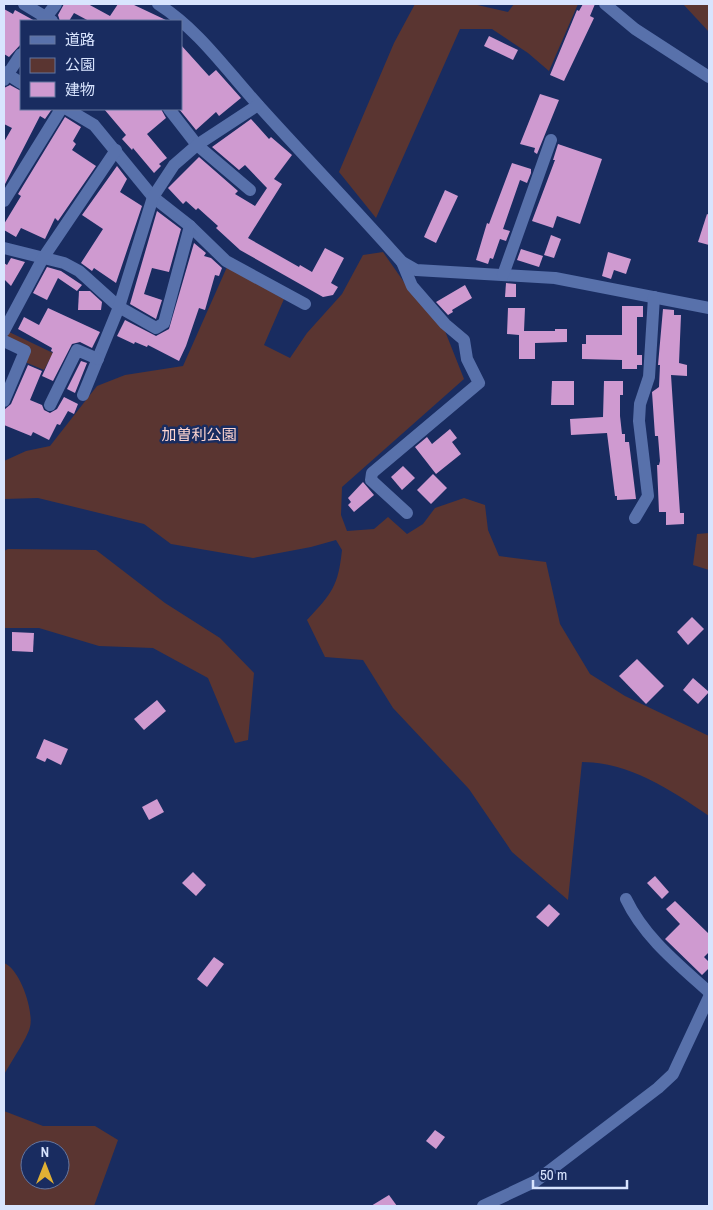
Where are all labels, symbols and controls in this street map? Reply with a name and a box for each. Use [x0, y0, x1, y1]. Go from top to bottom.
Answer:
legend [20, 20, 182, 110]
text: 道路 [65, 29, 95, 50]
text: 公園 [65, 54, 95, 75]
text: 建物 [65, 79, 95, 100]
park label: 加曽利公園 [161, 424, 237, 445]
north arrow [20, 1140, 70, 1190]
text: N [41, 1143, 49, 1161]
scale bar [533, 1158, 627, 1190]
text: 50 m [540, 1164, 567, 1185]

